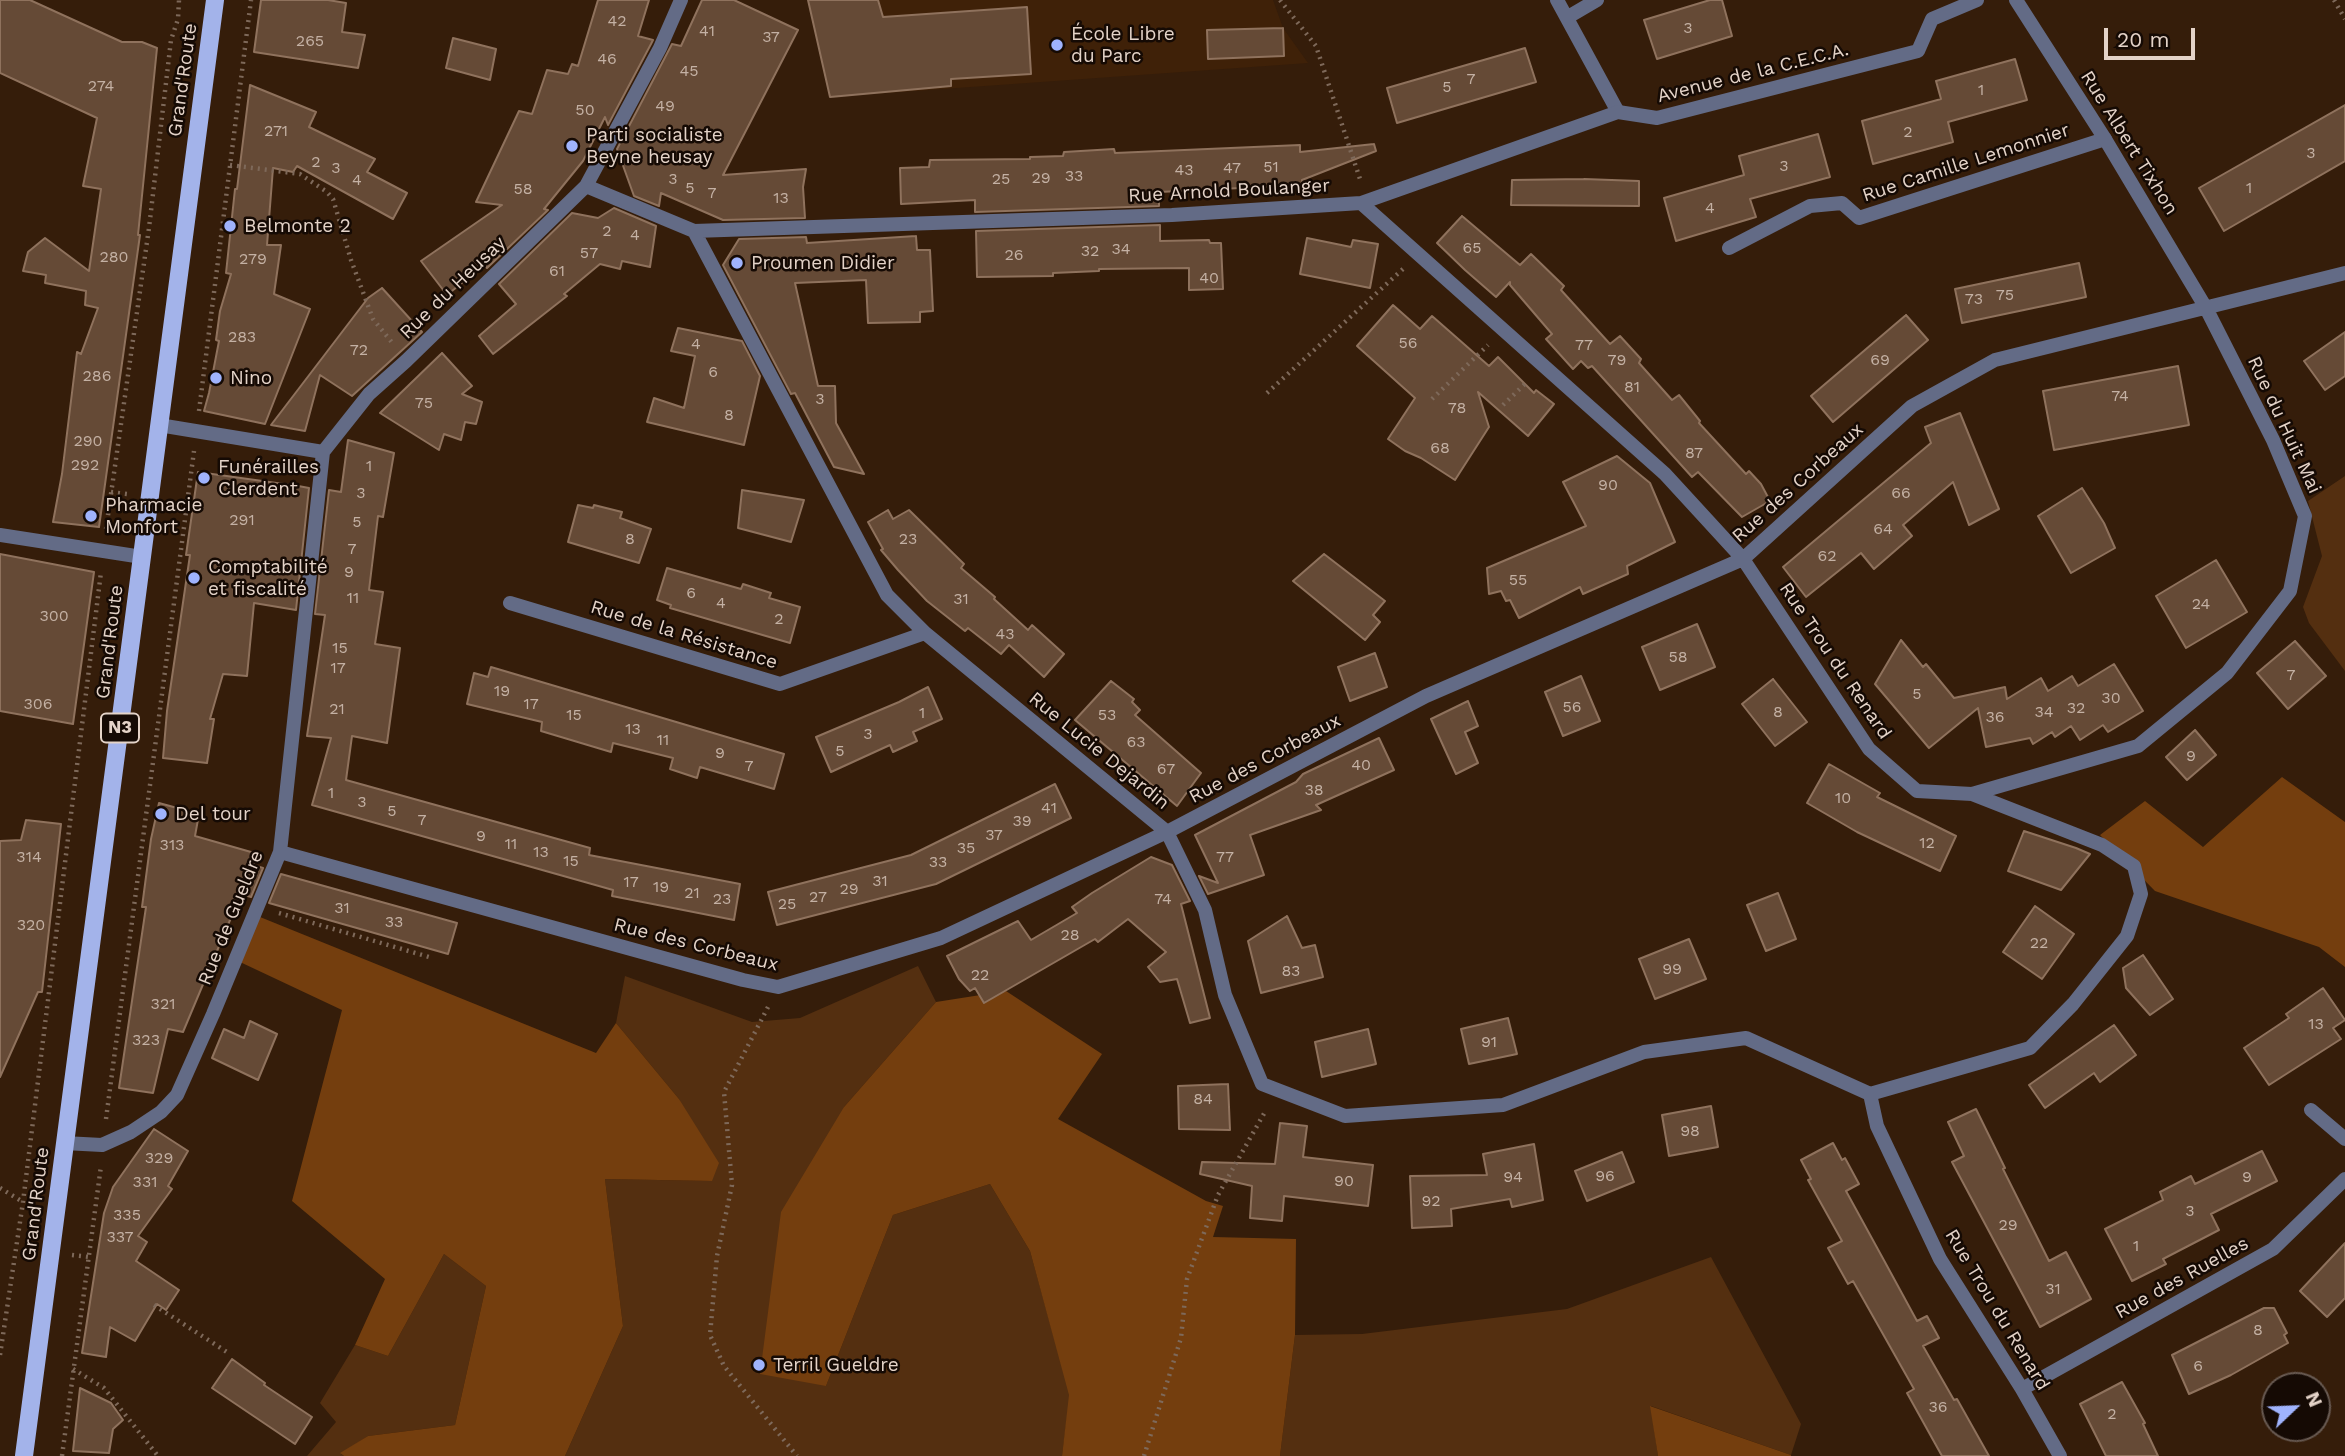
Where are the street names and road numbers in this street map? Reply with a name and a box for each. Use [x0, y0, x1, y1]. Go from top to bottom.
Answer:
street label: Grand'Route [164, 22, 202, 138]
street label: Avenue de la C.E.C.A. [1655, 38, 1851, 108]
street label: Rue Albert Tixhon [2075, 67, 2183, 219]
street label: Rue Camille Lemonnier [1860, 119, 2072, 207]
street label: Rue Arnold Boulanger [1128, 174, 1330, 208]
street label: Rue du Heusay [395, 232, 511, 344]
street label: Rue du Huit Mai [2242, 353, 2326, 497]
street label: Rue des Corbeaux [1728, 418, 1868, 548]
street label: Rue Trou du Renard [1774, 578, 1896, 744]
street label: Grand'Route [92, 584, 128, 700]
street label: Rue de la Résistance [588, 596, 780, 674]
street label: Rue Lucie Dejardin [1024, 687, 1174, 815]
street label: Rue des Corbeaux [1185, 709, 1345, 809]
road number: N3 [101, 714, 139, 742]
street label: Rue de Gueldre [194, 847, 268, 989]
street label: Rue des Corbeaux [611, 914, 781, 976]
street label: Grand'Route [18, 1146, 54, 1262]
street label: Rue Trou du Renard [1940, 1225, 2054, 1395]
street label: Rue des Ruelles [2111, 1232, 2253, 1324]

